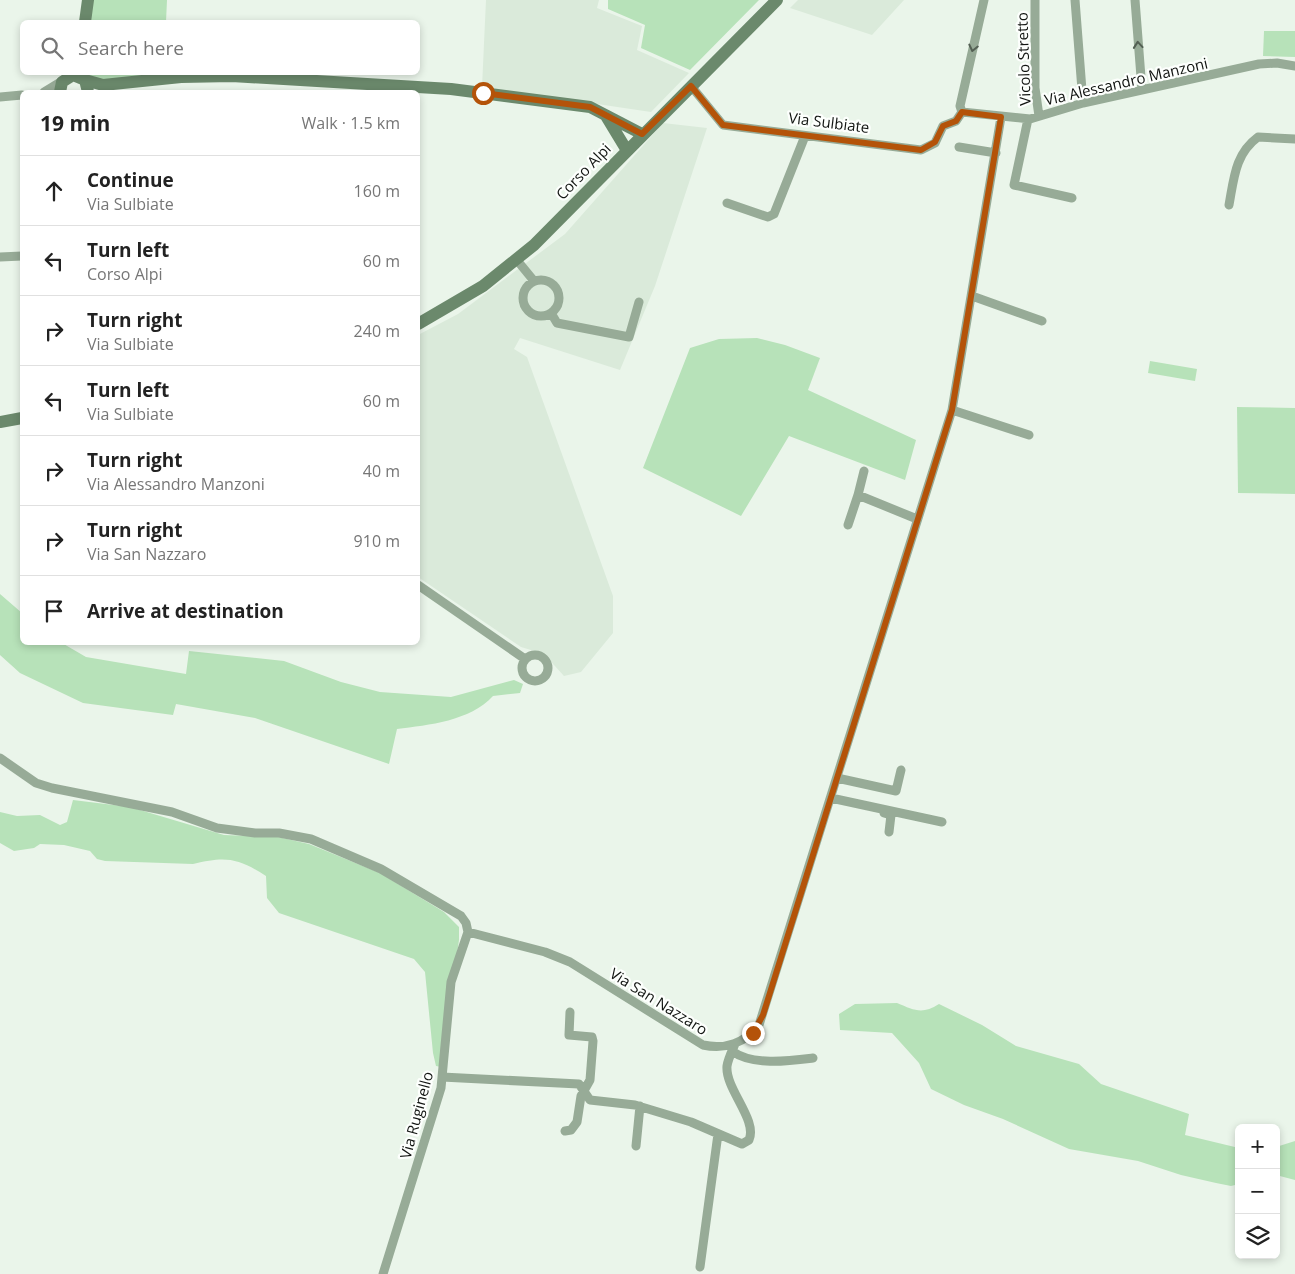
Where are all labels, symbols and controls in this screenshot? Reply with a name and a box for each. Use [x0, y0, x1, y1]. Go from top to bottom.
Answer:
street label: Vicolo Stretto [1011, 12, 1035, 106]
search box [20, 20, 420, 75]
icon: search [38, 34, 66, 62]
text: Search here [78, 35, 184, 61]
one-way arrow [1133, 41, 1144, 49]
one-way arrow [968, 43, 979, 52]
street label: Via Alessandro Manzoni [1042, 52, 1210, 110]
route start [472, 82, 495, 105]
street label: Via Sulbiate [787, 107, 871, 137]
text: 19 min [40, 109, 110, 137]
text: Walk · 1.5 km [302, 112, 400, 134]
street label: Corso Alpi [551, 139, 615, 203]
text: Continue [87, 167, 174, 193]
icon: ahead [40, 177, 68, 205]
text: 160 m [354, 180, 400, 202]
text: Via Sulbiate [87, 193, 174, 215]
text: Turn left [87, 237, 169, 263]
icon: left [40, 247, 68, 275]
text: 60 m [363, 250, 400, 272]
text: Corso Alpi [87, 263, 163, 285]
text: Turn right [87, 307, 182, 333]
icon: right [40, 317, 68, 345]
text: 240 m [354, 320, 400, 342]
text: Via Sulbiate [87, 333, 174, 355]
text: Turn left [87, 377, 169, 403]
icon: left [40, 387, 68, 415]
text: 60 m [363, 390, 400, 412]
text: Via Sulbiate [87, 403, 174, 425]
text: Turn right [87, 447, 182, 473]
icon: right [40, 457, 68, 485]
text: 40 m [363, 460, 400, 482]
text: Via Alessandro Manzoni [87, 473, 265, 495]
text: Turn right [87, 517, 182, 543]
icon: right [40, 527, 68, 555]
text: 910 m [354, 530, 400, 552]
text: Via San Nazzaro [87, 543, 206, 565]
icon: arrive [40, 597, 68, 625]
text: Arrive at destination [87, 598, 284, 624]
street label: Via San Nazzaro [606, 963, 712, 1039]
route end [742, 1022, 765, 1045]
street label: Via Ruginello [395, 1069, 437, 1161]
map controls [1235, 1124, 1280, 1259]
button: + [1235, 1124, 1280, 1169]
button: − [1235, 1169, 1280, 1214]
button: layers [1235, 1214, 1280, 1259]

